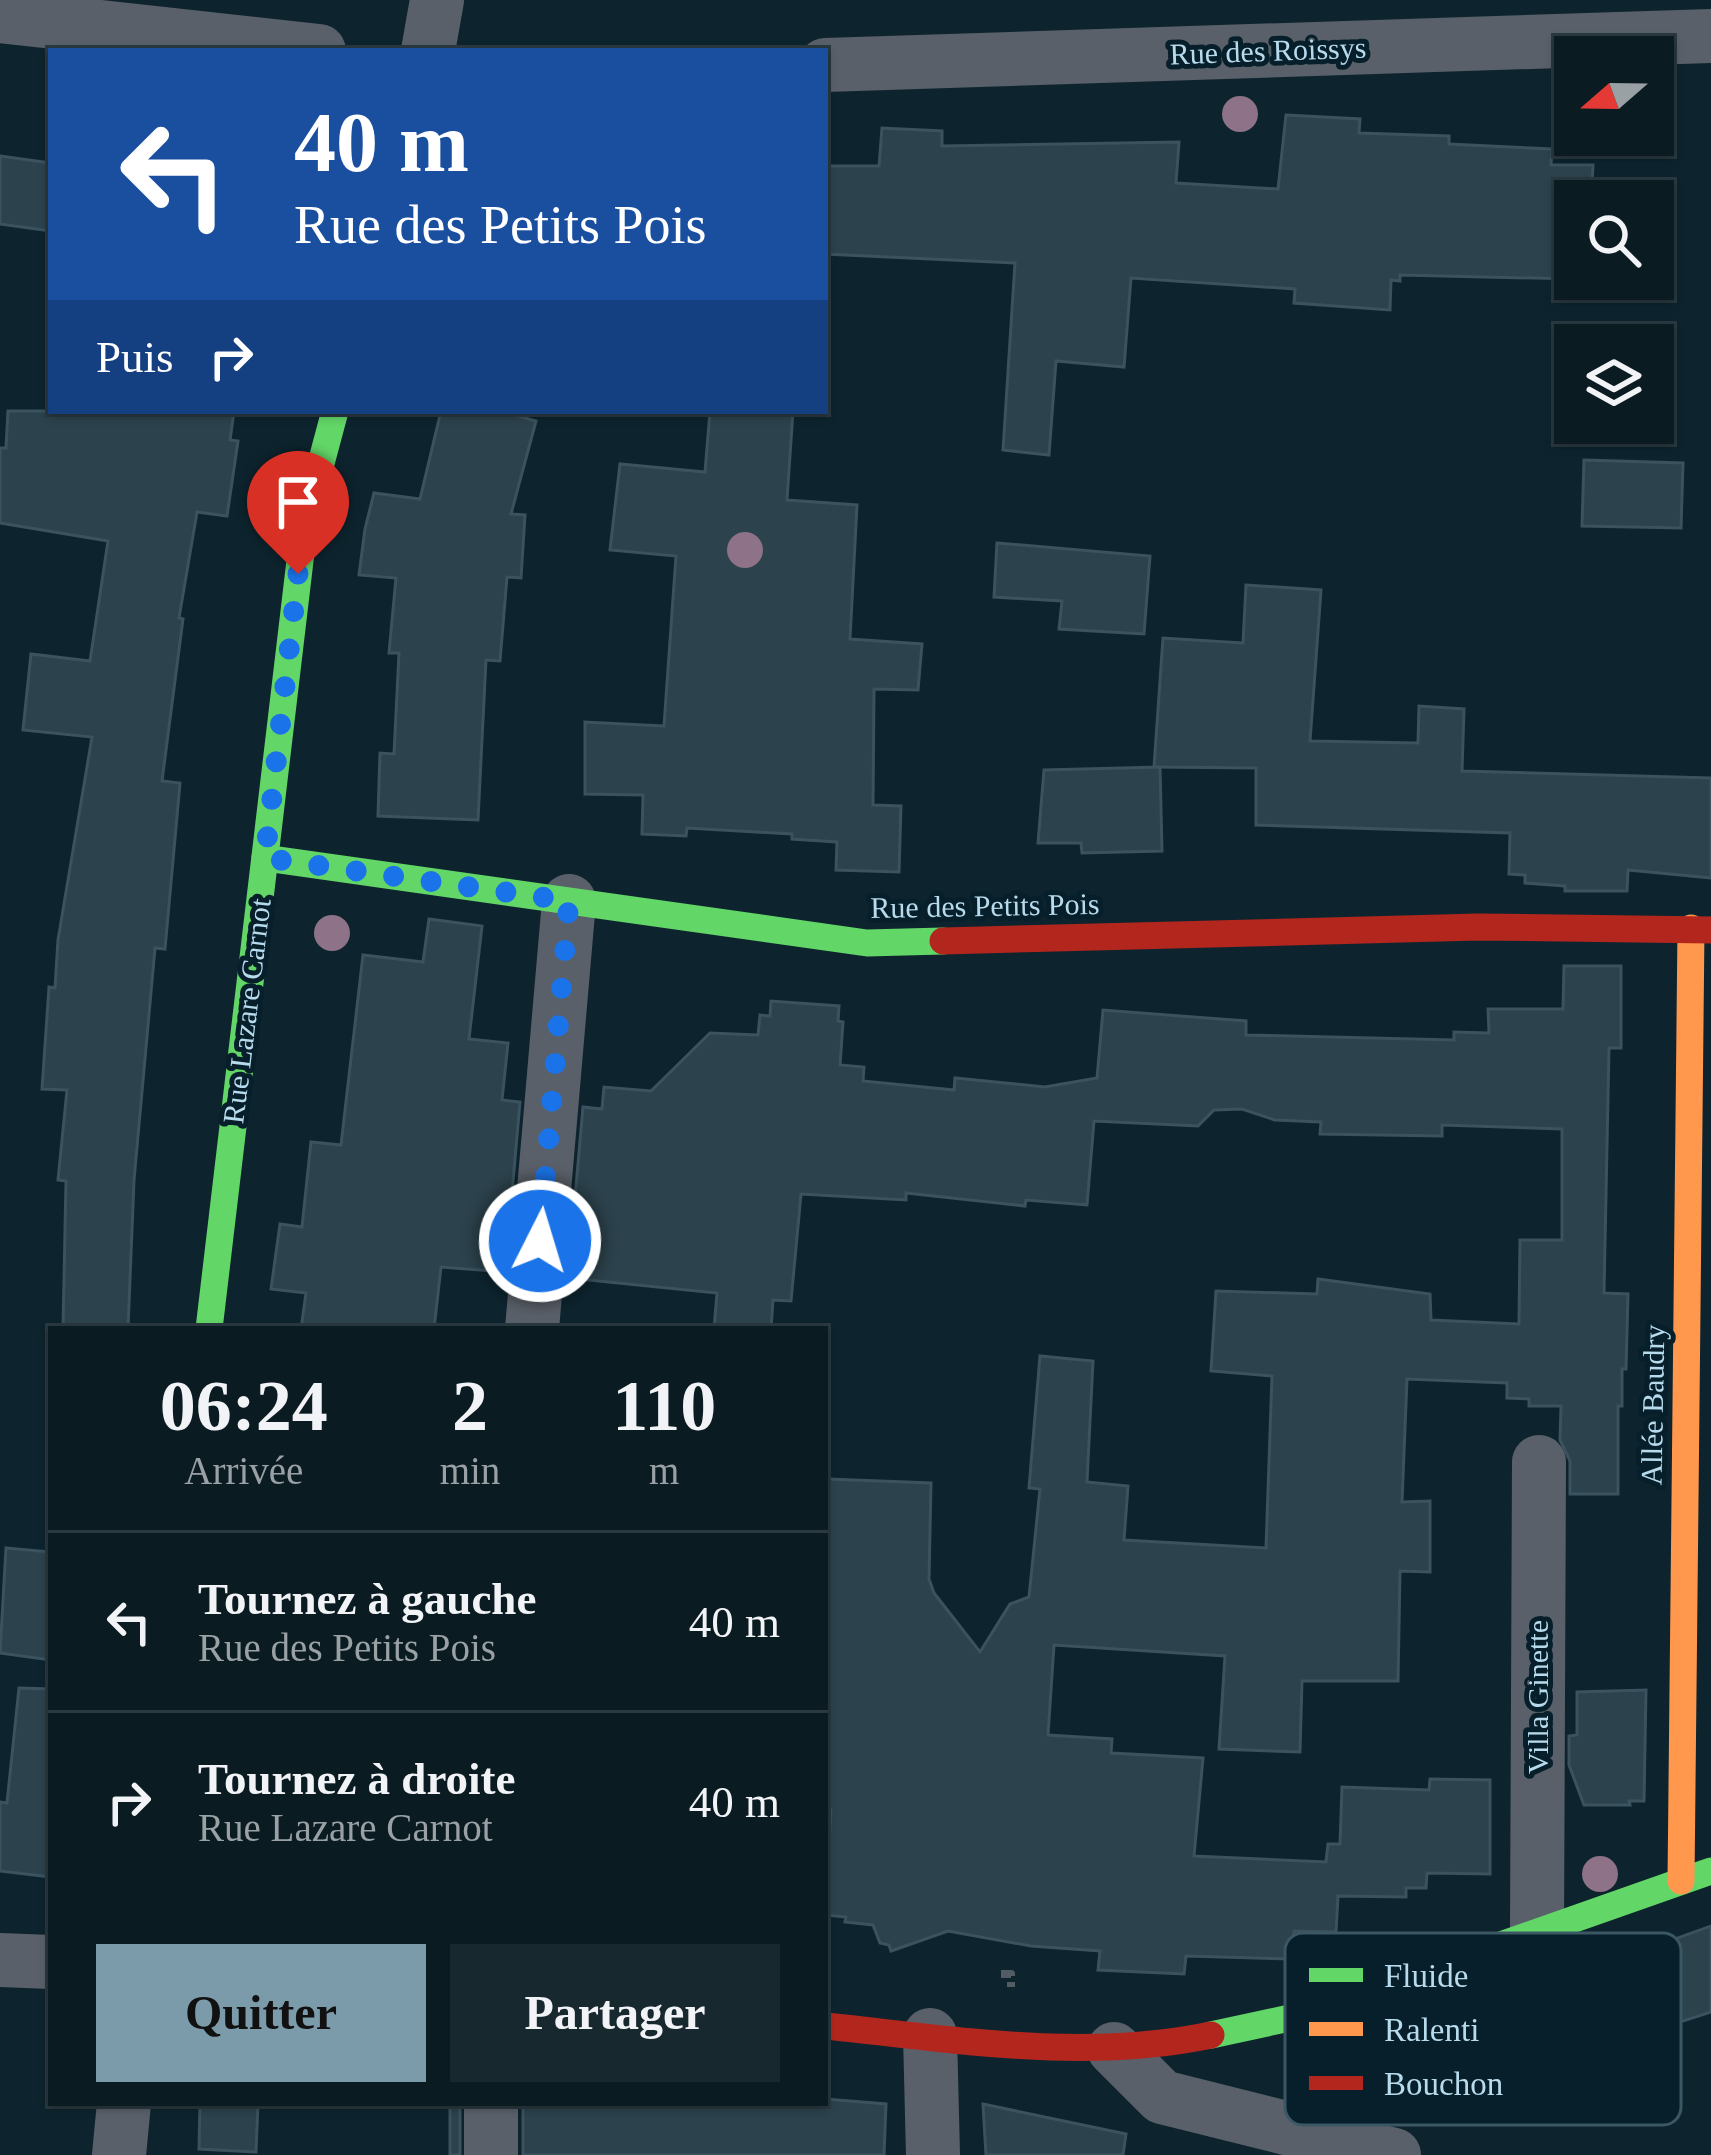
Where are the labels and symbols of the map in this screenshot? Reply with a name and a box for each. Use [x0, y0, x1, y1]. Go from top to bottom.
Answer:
street label: Rue des Roissys [1169, 31, 1367, 70]
north arrow [1554, 36, 1674, 156]
pin [247, 451, 349, 574]
street label: Rue des Petits Pois [870, 887, 1100, 924]
street label: Rue Lazare Carnot [216, 896, 277, 1125]
position arrow [477, 1178, 603, 1304]
street label: Allée Baudry [1635, 1324, 1670, 1486]
street label: Villa Ginette [1521, 1620, 1554, 1774]
legend [1285, 1933, 1681, 2125]
text: Fluide [1384, 1958, 1468, 1994]
text: Ralenti [1384, 2012, 1479, 2048]
text: Bouchon [1384, 2066, 1503, 2102]

